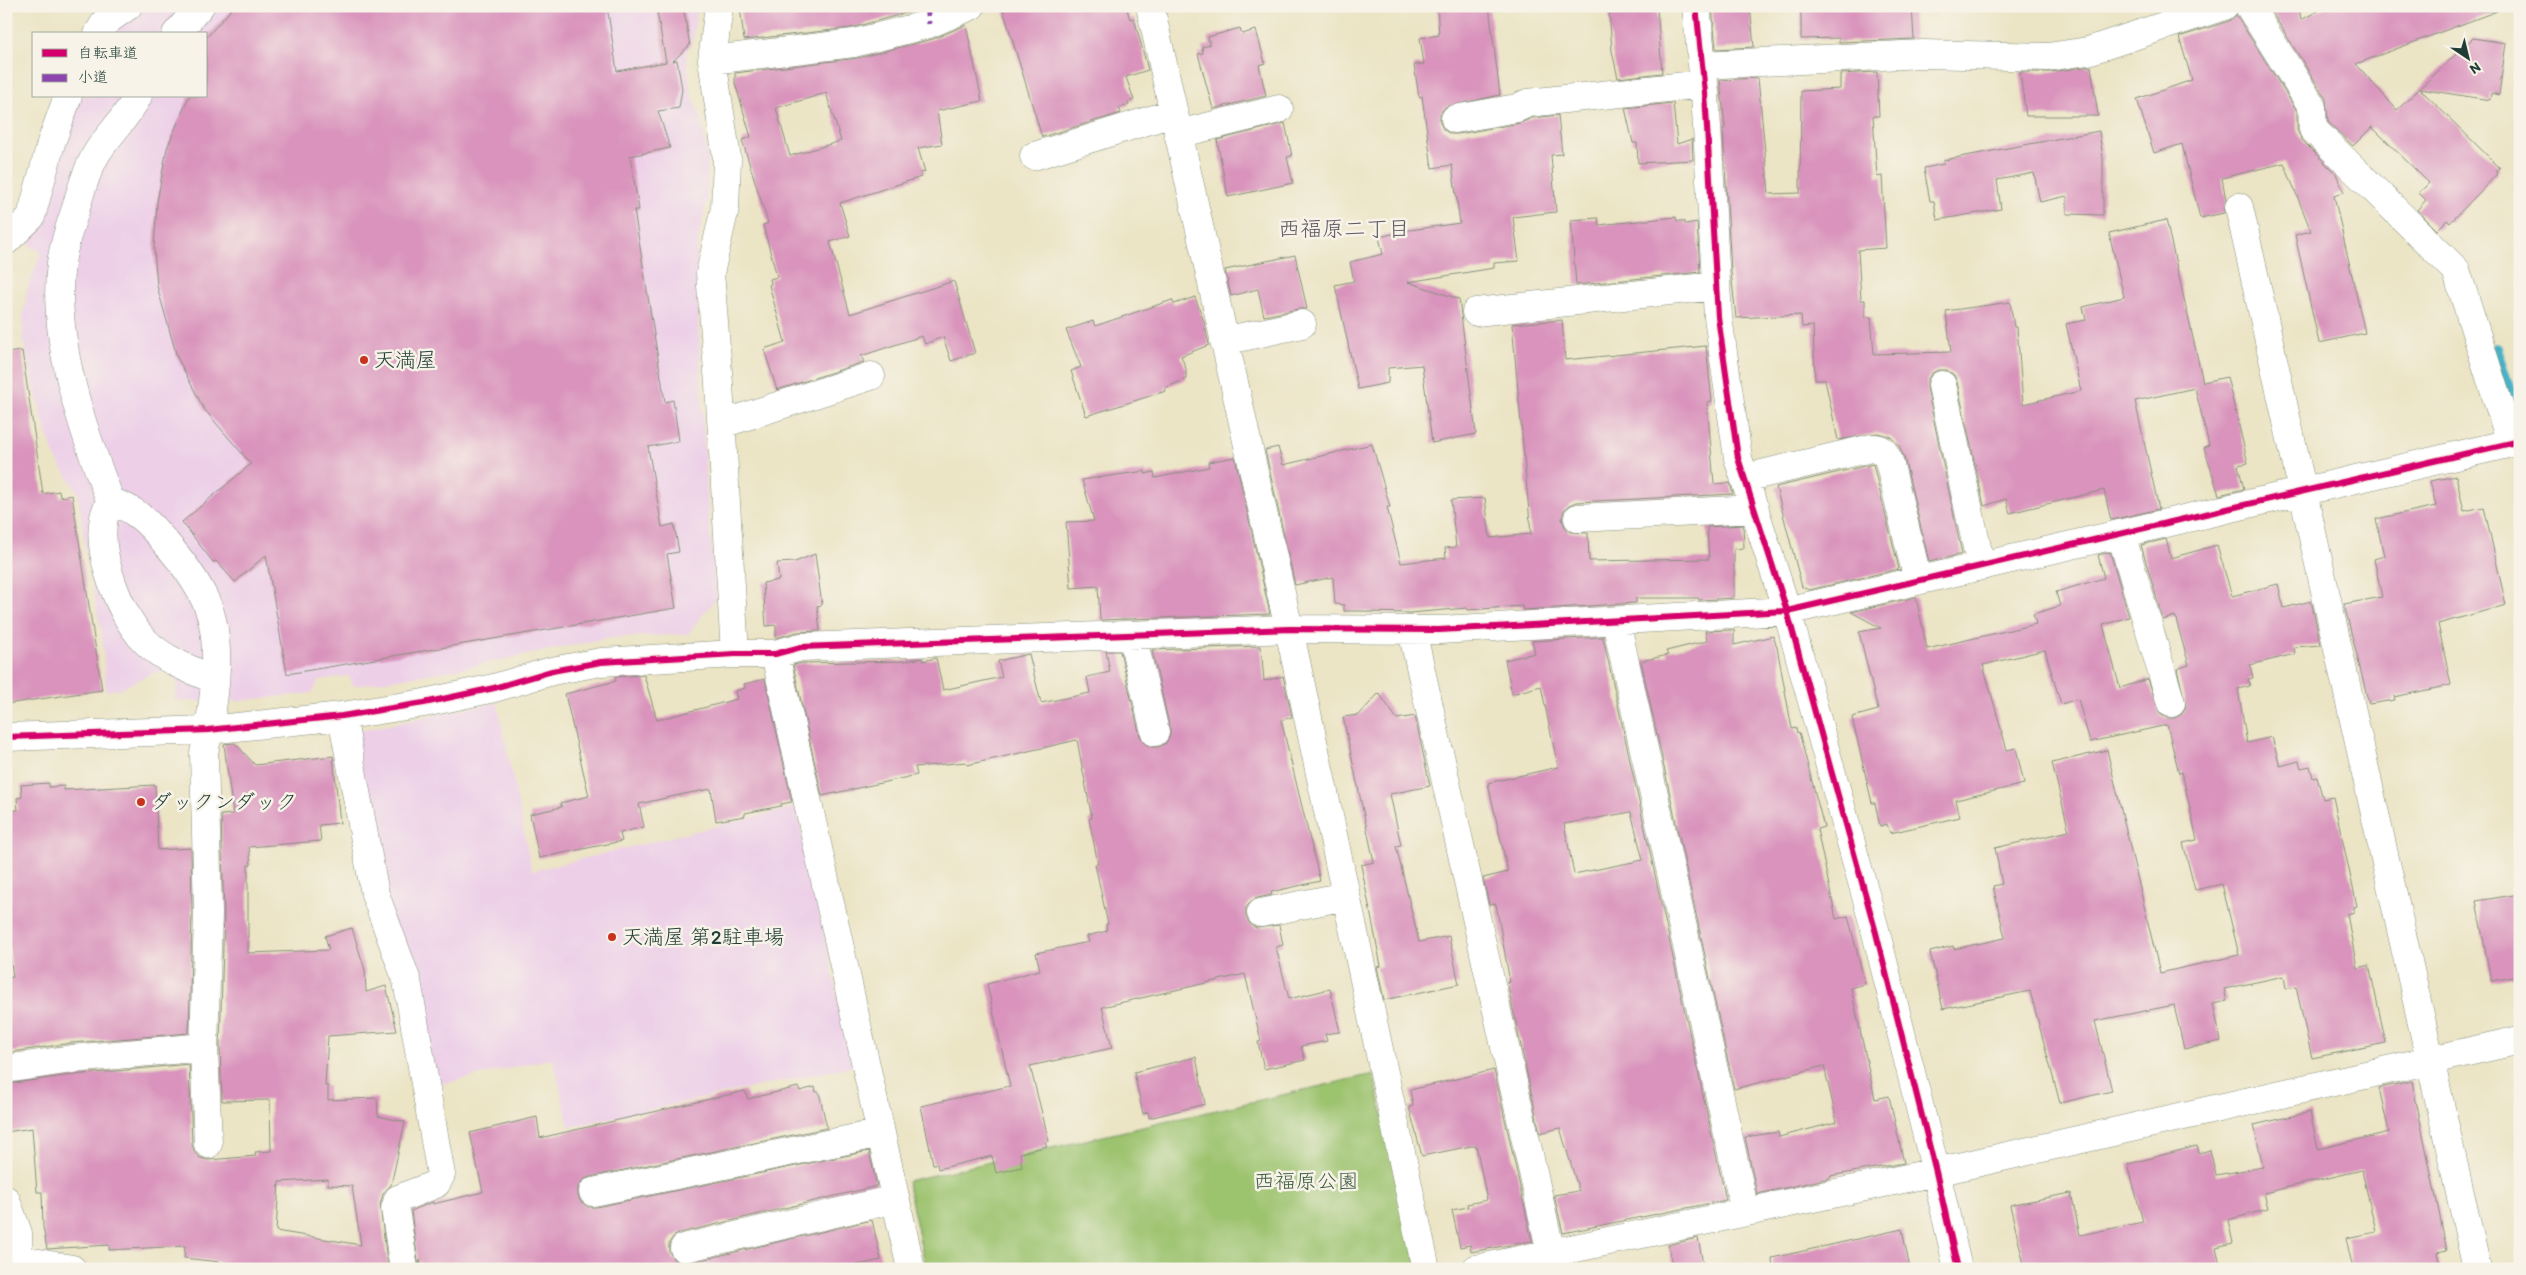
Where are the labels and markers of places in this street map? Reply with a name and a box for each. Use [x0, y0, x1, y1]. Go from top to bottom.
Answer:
place label: 天満屋 [374, 347, 437, 372]
marker: 天満屋 [358, 354, 370, 366]
place label: ダックンダック [151, 789, 297, 814]
marker: ダックンダック [135, 796, 147, 808]
place label: 天満屋 第2駐車場 [622, 924, 785, 949]
marker: 天満屋 第2駐車場 [606, 931, 618, 943]

